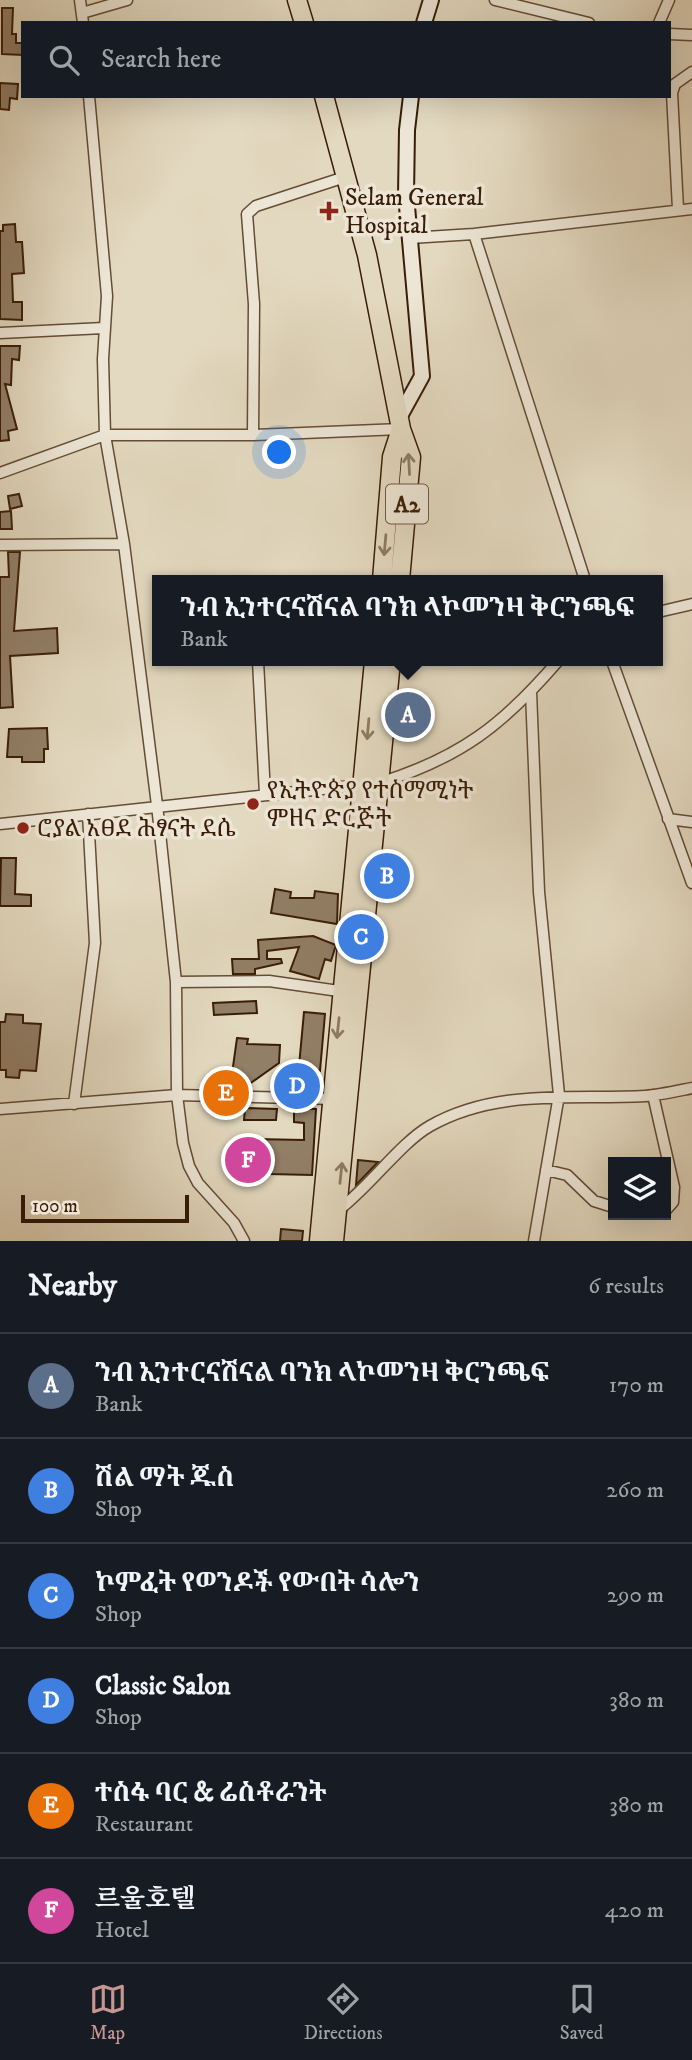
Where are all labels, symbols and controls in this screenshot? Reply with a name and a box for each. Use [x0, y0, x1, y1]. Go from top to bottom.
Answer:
search box [21, 21, 671, 98]
icon: search [45, 41, 83, 79]
text: Search here [101, 43, 221, 76]
place label: Selam General Hospital [345, 183, 484, 241]
marker: Selam General Hospital [319, 201, 339, 221]
your location [262, 435, 296, 469]
one-way arrow [403, 453, 416, 476]
road number: A2 [386, 484, 428, 524]
one-way arrow [378, 533, 391, 556]
popup [152, 575, 663, 666]
text: ንብ ኢንተርናሽናል ባንክ ላኮመንዛ ቅርንጫፍ [180, 592, 635, 625]
text: Bank [180, 625, 228, 654]
pin: A [385, 689, 431, 741]
one-way arrow [361, 717, 374, 740]
place label: የኢትዮጵያ የተስማሚነት ምዘና ድርጅት [267, 776, 474, 834]
marker: የኢትዮጵያ የተስማሚነት ምዘና ድርጅት [245, 796, 261, 812]
place label: ሮያል አፀደ ሕፃናት ደሴ [37, 814, 236, 844]
marker: ሮያል አፀደ ሕፃናት ደሴ [15, 820, 31, 836]
pin: B [364, 850, 410, 902]
pin: C [338, 911, 384, 963]
one-way arrow [331, 1016, 344, 1039]
pin: D [274, 1060, 320, 1112]
pin: E [203, 1067, 249, 1119]
pin: F [225, 1134, 271, 1186]
map controls [608, 1157, 671, 1220]
button: layers [608, 1157, 671, 1220]
one-way arrow [335, 1162, 348, 1185]
scale bar [21, 1192, 189, 1224]
text: 100 m [32, 1195, 78, 1218]
text: Nearby [28, 1268, 117, 1305]
text: 6 results [588, 1272, 664, 1301]
text: ንብ ኢንተርናሽናል ባንክ ላኮመንዛ ቅርንጫፍ [95, 1357, 550, 1390]
text: A [44, 1371, 58, 1400]
text: 170 m [609, 1371, 664, 1400]
text: Bank [95, 1390, 143, 1419]
text: ሽል ማት ጁስ [95, 1462, 234, 1495]
text: B [44, 1476, 58, 1505]
text: 260 m [606, 1476, 664, 1505]
text: Shop [95, 1495, 142, 1524]
text: ኮምፈት የወንዶች የውበት ሳሎን [95, 1567, 420, 1600]
text: C [43, 1581, 59, 1610]
text: 290 m [607, 1581, 664, 1610]
text: Shop [95, 1600, 142, 1629]
text: Classic Salon [95, 1670, 231, 1703]
text: D [42, 1686, 60, 1715]
text: 380 m [609, 1686, 664, 1715]
text: Shop [95, 1703, 142, 1732]
text: ተስፋ ባር & ሬስቶራንት [95, 1777, 326, 1810]
text: E [43, 1791, 59, 1820]
text: 380 m [609, 1791, 664, 1820]
text: Restaurant [95, 1810, 193, 1839]
text: 르울호텔 [95, 1883, 195, 1916]
text: F [44, 1896, 58, 1925]
text: 420 m [605, 1896, 664, 1925]
text: Hotel [95, 1916, 149, 1945]
tab: Map [89, 1980, 127, 2045]
tab: Directions [304, 1980, 383, 2045]
tab: Saved [560, 1980, 603, 2045]

